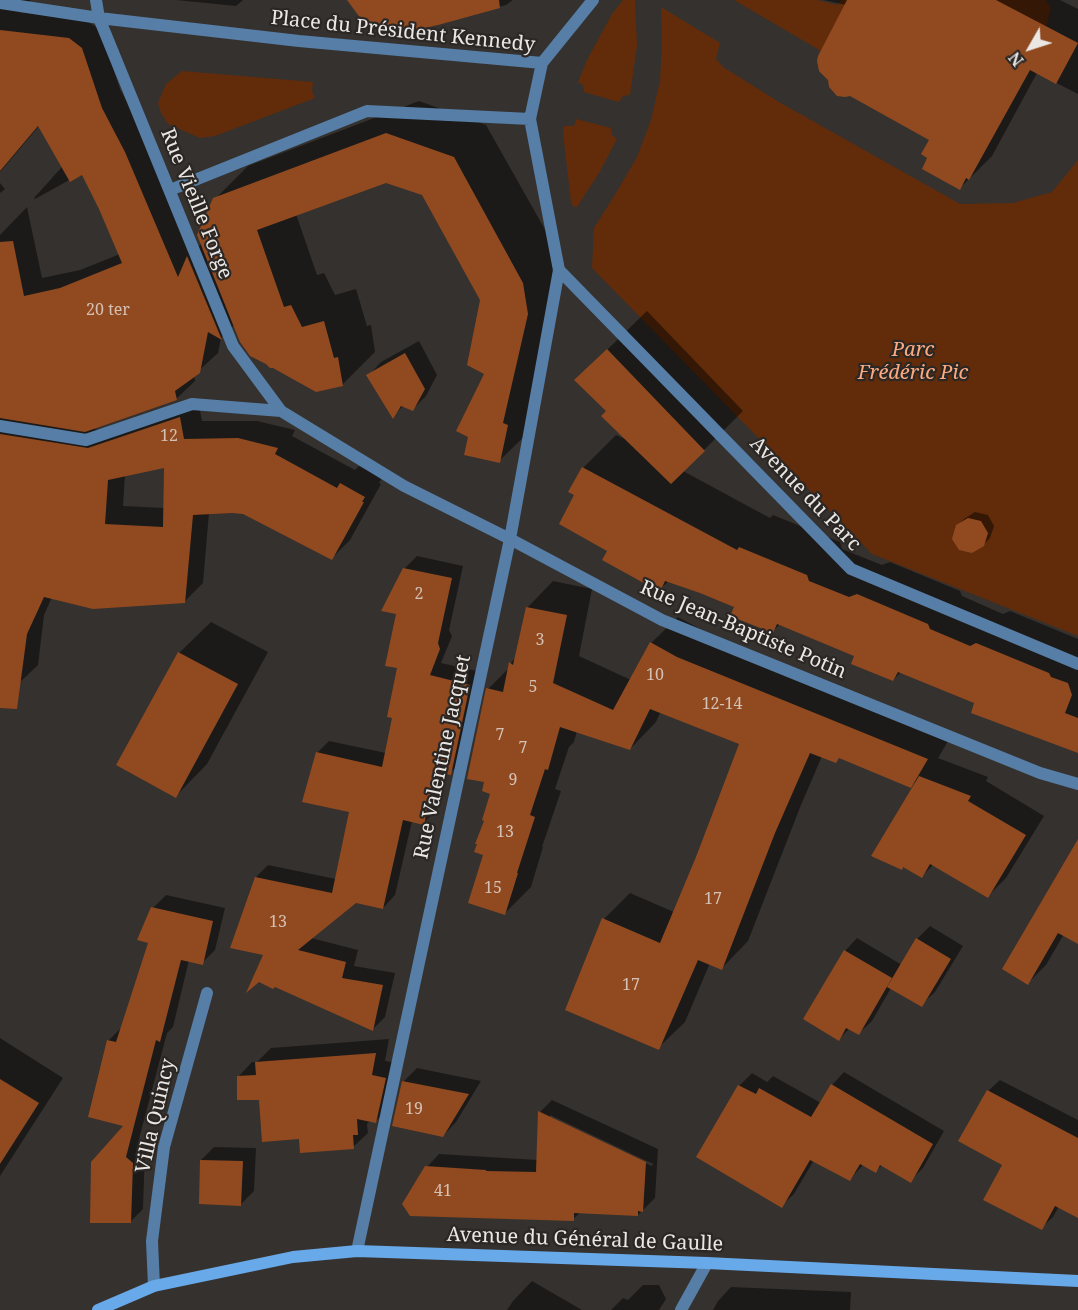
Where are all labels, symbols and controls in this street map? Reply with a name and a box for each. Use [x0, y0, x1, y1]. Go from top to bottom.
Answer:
street label: Place du Président Kennedy [270, 6, 536, 58]
north arrow [1000, 18, 1060, 78]
text: N [1004, 48, 1029, 71]
street label: Rue Vieille Forge [155, 125, 237, 283]
house number: 20 ter [86, 300, 130, 320]
park label: Parc Frédéric Pic [858, 338, 968, 385]
house number: 12 [160, 426, 178, 446]
street label: Avenue du Parc [744, 432, 866, 556]
street label: Rue Jean-Baptiste Potin [636, 576, 850, 684]
house number: 2 [415, 584, 423, 604]
house number: 3 [536, 630, 544, 650]
street label: Rue Valentine Jacquet [410, 653, 476, 861]
house number: 10 [646, 665, 664, 685]
house number: 5 [529, 677, 537, 697]
house number: 12-14 [702, 694, 742, 714]
house number: 7 [496, 725, 504, 745]
house number: 7 [519, 738, 527, 758]
house number: 9 [509, 770, 517, 790]
house number: 13 [496, 822, 514, 842]
house number: 15 [484, 878, 502, 898]
house number: 17 [704, 889, 722, 909]
house number: 13 [269, 912, 287, 932]
house number: 17 [622, 975, 640, 995]
street label: Villa Quincy [131, 1056, 181, 1176]
house number: 19 [405, 1099, 423, 1119]
house number: 41 [434, 1181, 452, 1201]
street label: Avenue du Général de Gaulle [446, 1223, 724, 1257]

